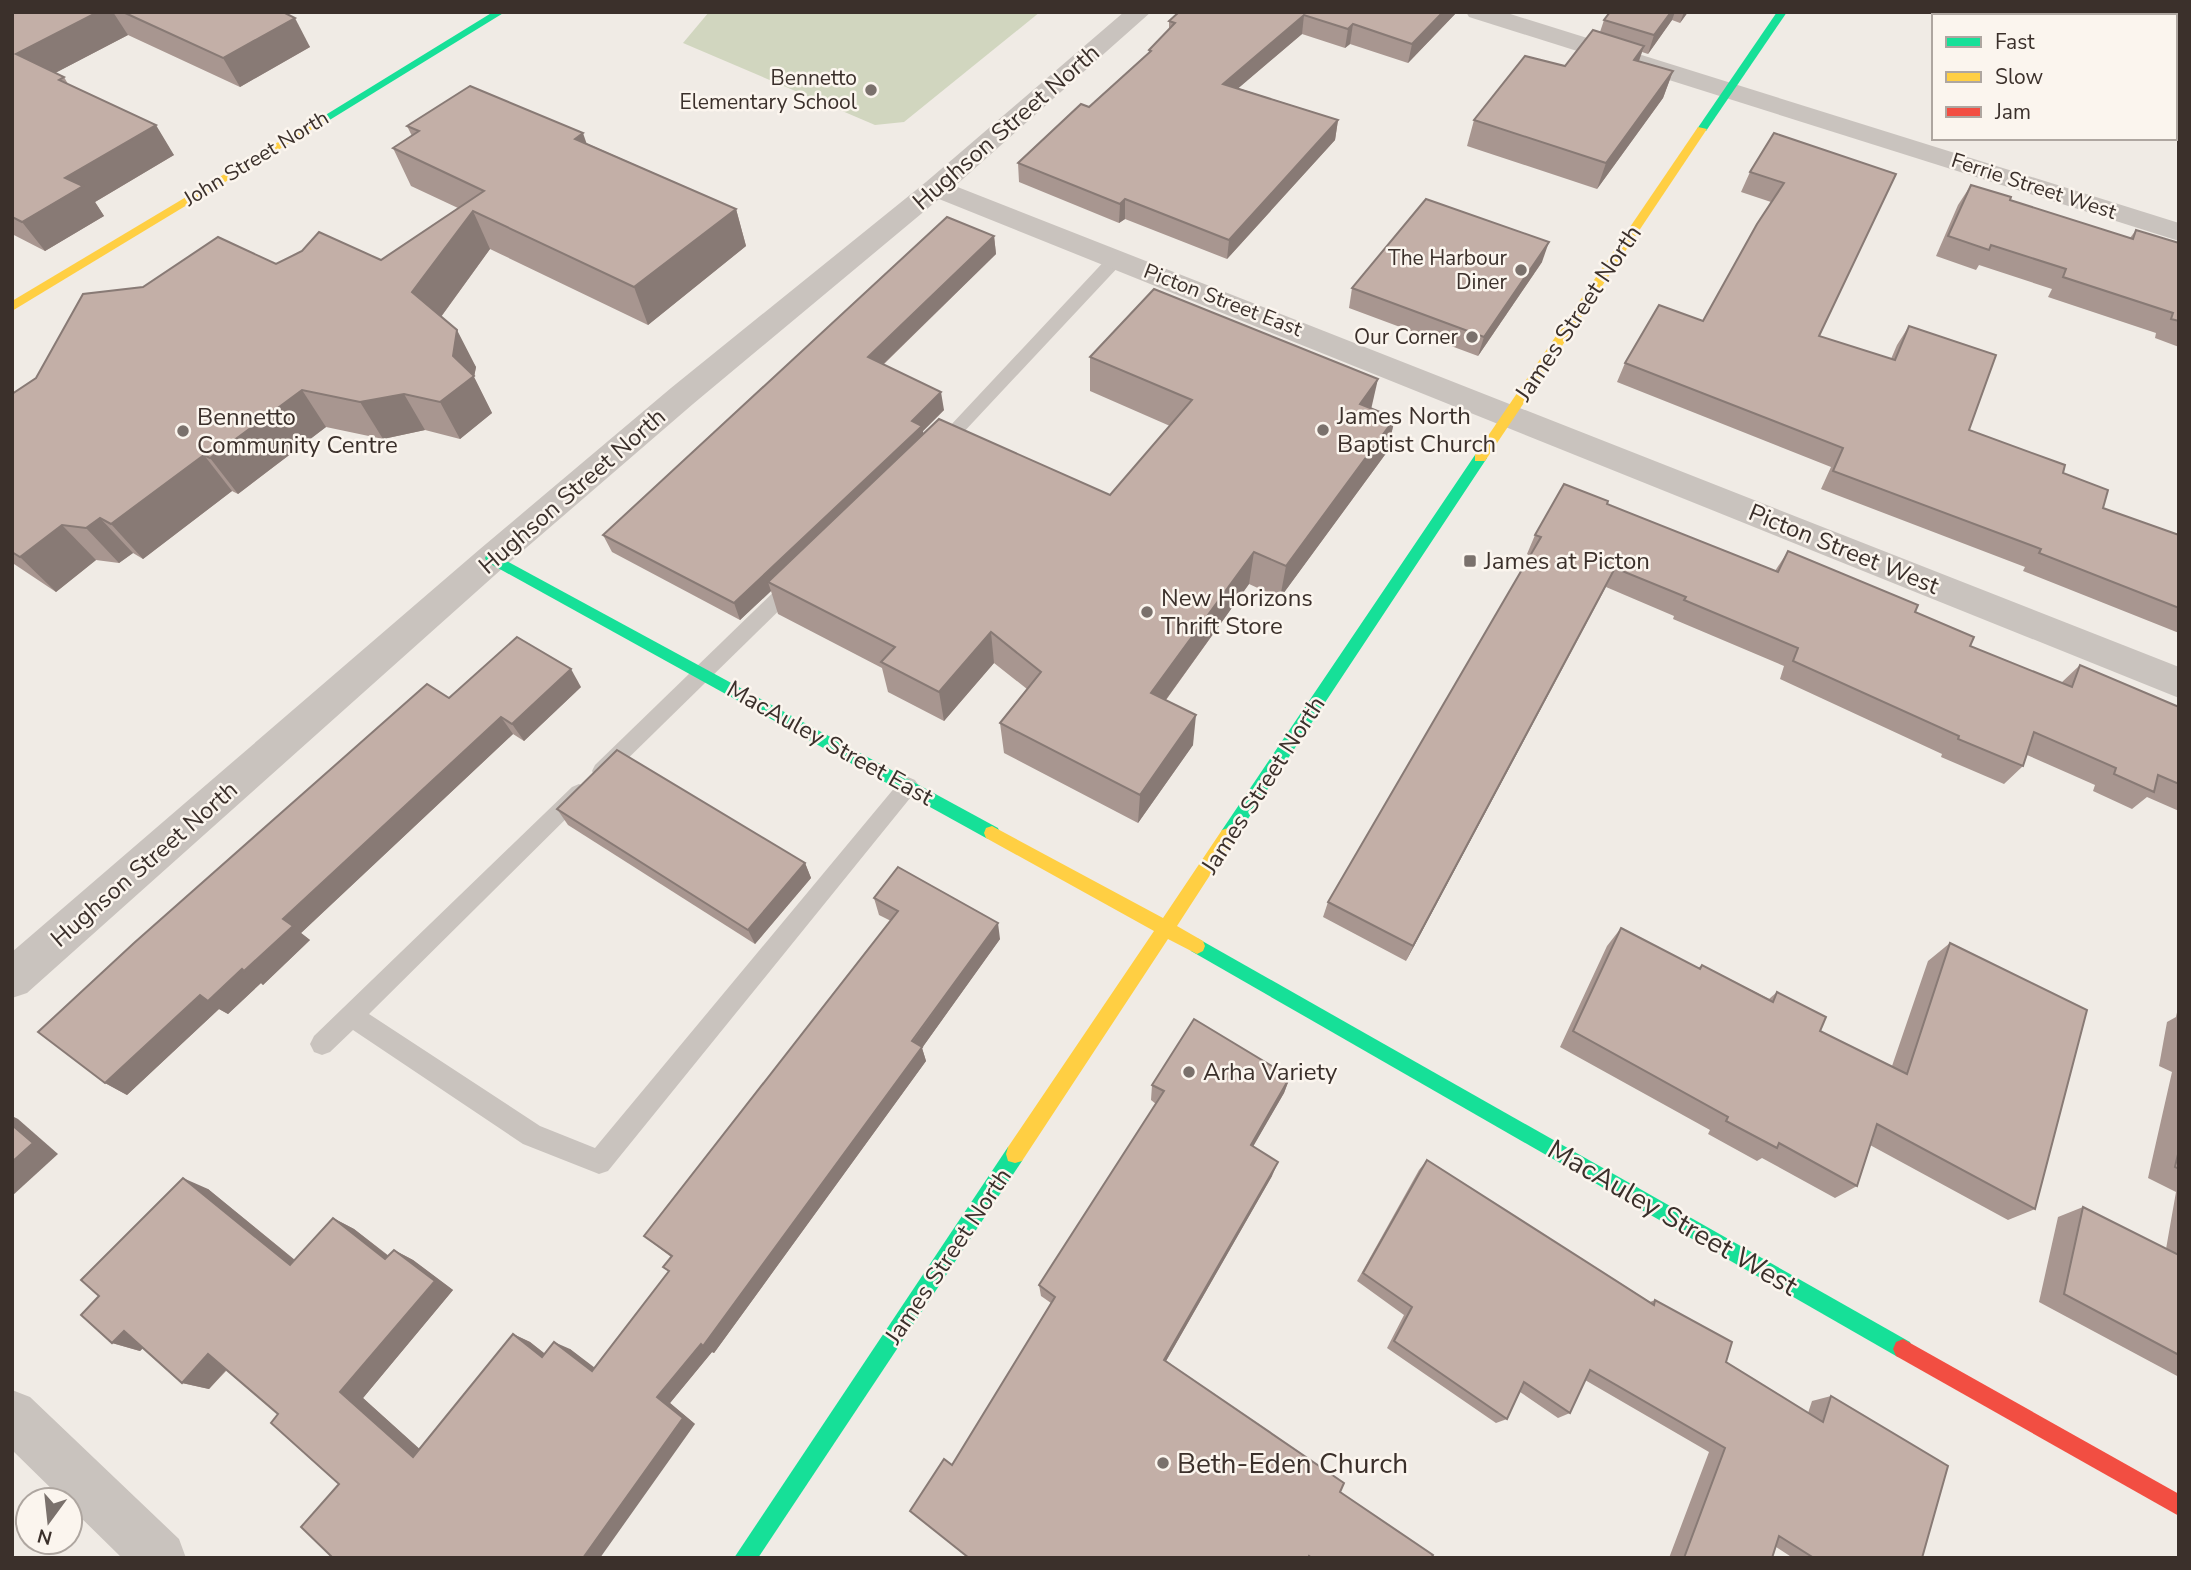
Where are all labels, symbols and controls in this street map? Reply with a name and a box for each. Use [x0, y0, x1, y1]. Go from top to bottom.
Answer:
legend [1932, 14, 2177, 140]
text: Fast [1995, 28, 2035, 56]
street label: Hughson Street North [906, 37, 1106, 217]
text: Slow [1995, 63, 2044, 91]
place label: Bennetto Elementary School [679, 64, 858, 116]
marker: Bennetto Elementary School [863, 82, 879, 98]
text: Jam [1994, 98, 2031, 126]
street label: John Street North [177, 104, 334, 213]
street label: Ferrie Street West [1948, 146, 2121, 226]
street label: James Street North [1507, 219, 1649, 408]
place label: The Harbour Diner [1388, 244, 1507, 296]
street label: Picton Street East [1140, 257, 1307, 343]
marker: The Harbour Diner [1513, 262, 1529, 278]
place label: Our Corner [1354, 323, 1458, 351]
marker: Our Corner [1464, 329, 1480, 345]
place label: James North Baptist Church [1336, 400, 1496, 460]
place label: Bennetto Community Centre [197, 401, 398, 461]
street label: Hughson Street North [472, 401, 672, 581]
marker: James North Baptist Church [1315, 422, 1331, 438]
marker: Bennetto Community Centre [175, 423, 191, 439]
street label: Picton Street West [1744, 496, 1944, 602]
place label: James at Picton [1483, 545, 1650, 577]
marker: James at Picton [1462, 553, 1478, 569]
place label: New Horizons Thrift Store [1161, 582, 1313, 642]
marker: New Horizons Thrift Store [1139, 604, 1155, 620]
street label: MacAuley Street East [721, 673, 939, 813]
street label: James Street North [1193, 690, 1332, 881]
street label: Hughson Street North [44, 774, 244, 954]
place label: Arha Variety [1203, 1056, 1338, 1088]
marker: Arha Variety [1181, 1064, 1197, 1080]
street label: MacAuley Street West [1540, 1131, 1805, 1305]
street label: James Street North [877, 1162, 1019, 1351]
place label: Beth-Eden Church [1177, 1445, 1408, 1483]
marker: Beth-Eden Church [1155, 1455, 1171, 1471]
north arrow [14, 1486, 84, 1556]
text: N [35, 1522, 55, 1551]

